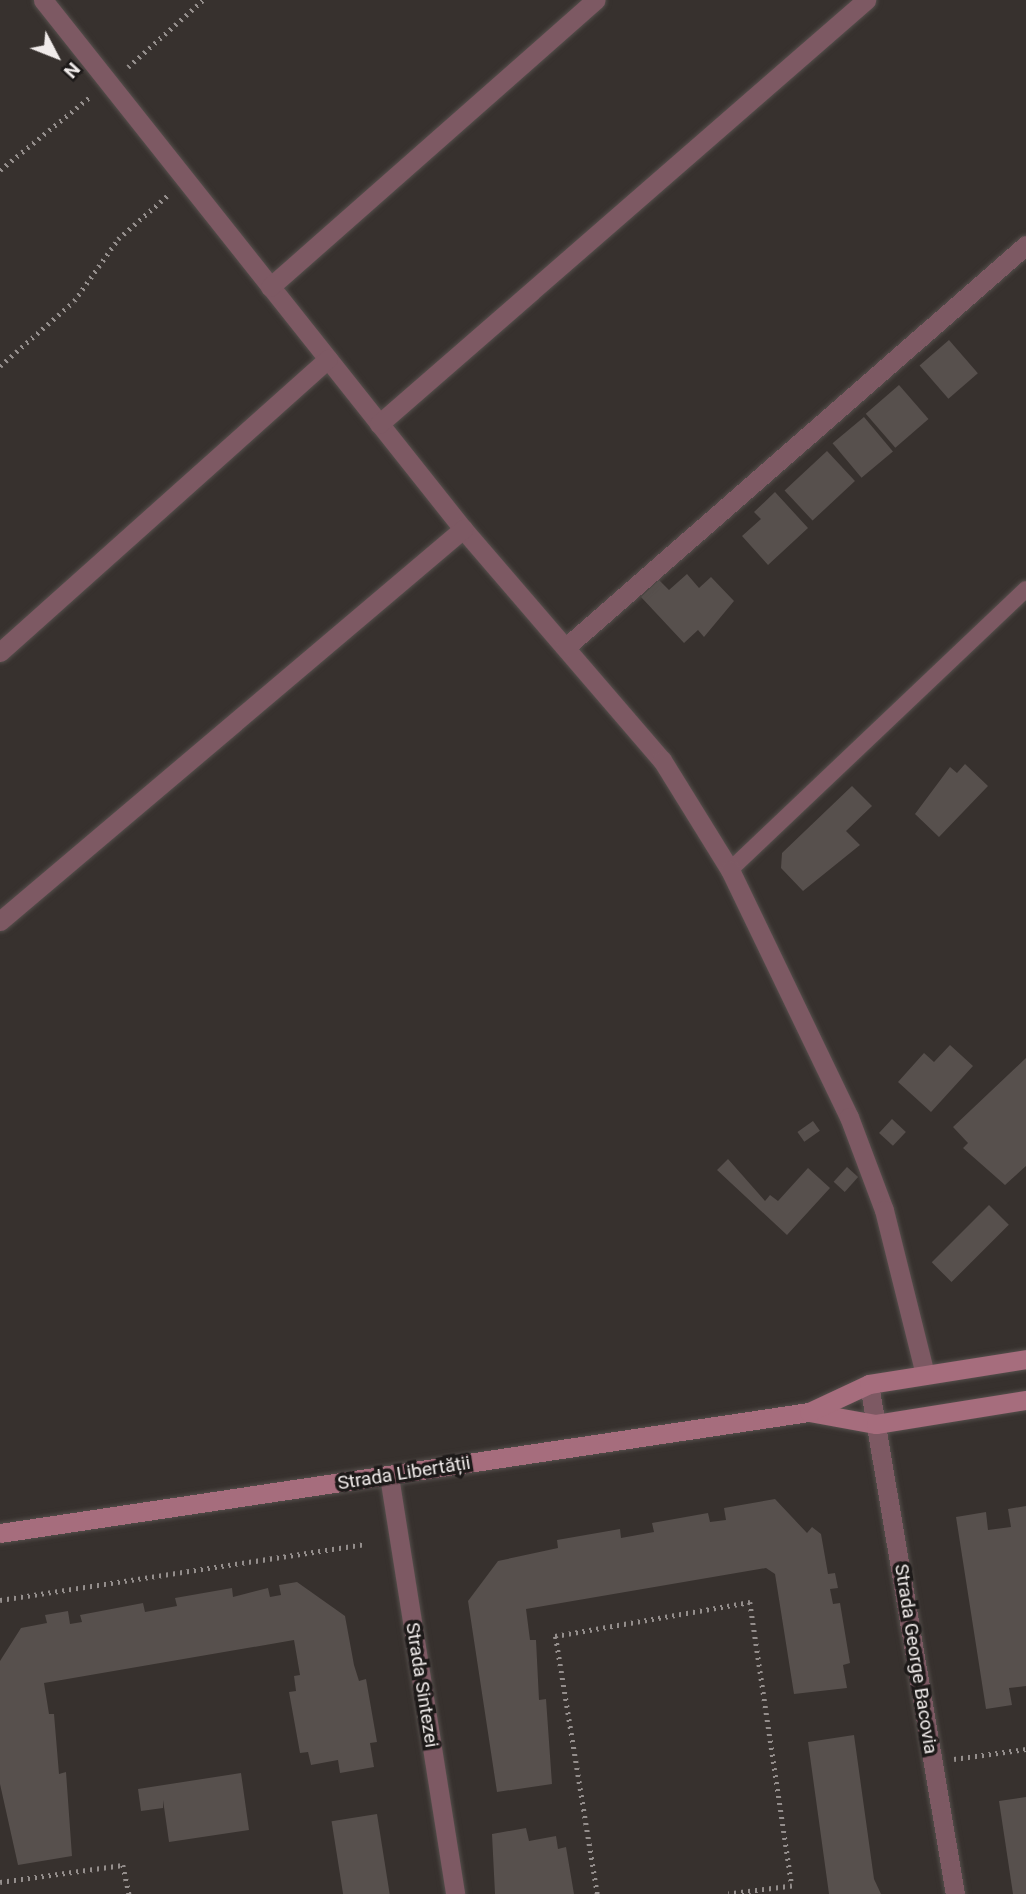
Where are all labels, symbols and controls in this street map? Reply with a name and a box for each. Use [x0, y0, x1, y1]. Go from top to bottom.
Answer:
north arrow [21, 21, 91, 91]
text: N [59, 58, 85, 83]
street label: Strada Libertății [336, 1451, 472, 1495]
street label: Strada George Bacovia [890, 1562, 942, 1756]
street label: Strada Sintezei [401, 1621, 443, 1749]

